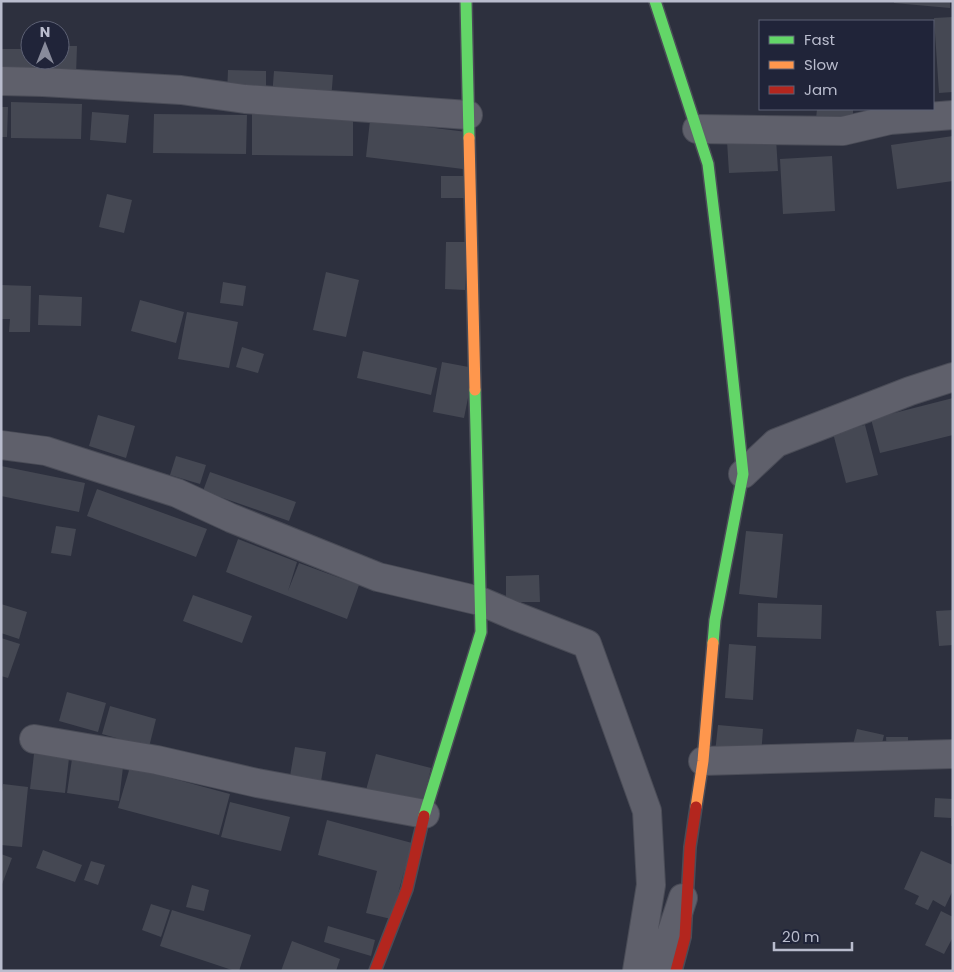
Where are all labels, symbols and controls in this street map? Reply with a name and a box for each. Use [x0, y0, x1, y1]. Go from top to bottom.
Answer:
north arrow [20, 20, 70, 70]
legend [759, 20, 934, 110]
text: N [40, 22, 50, 42]
text: Fast [804, 29, 835, 50]
text: Slow [804, 54, 839, 75]
text: Jam [804, 79, 838, 100]
scale bar [774, 920, 852, 952]
text: 20 m [782, 926, 820, 947]

